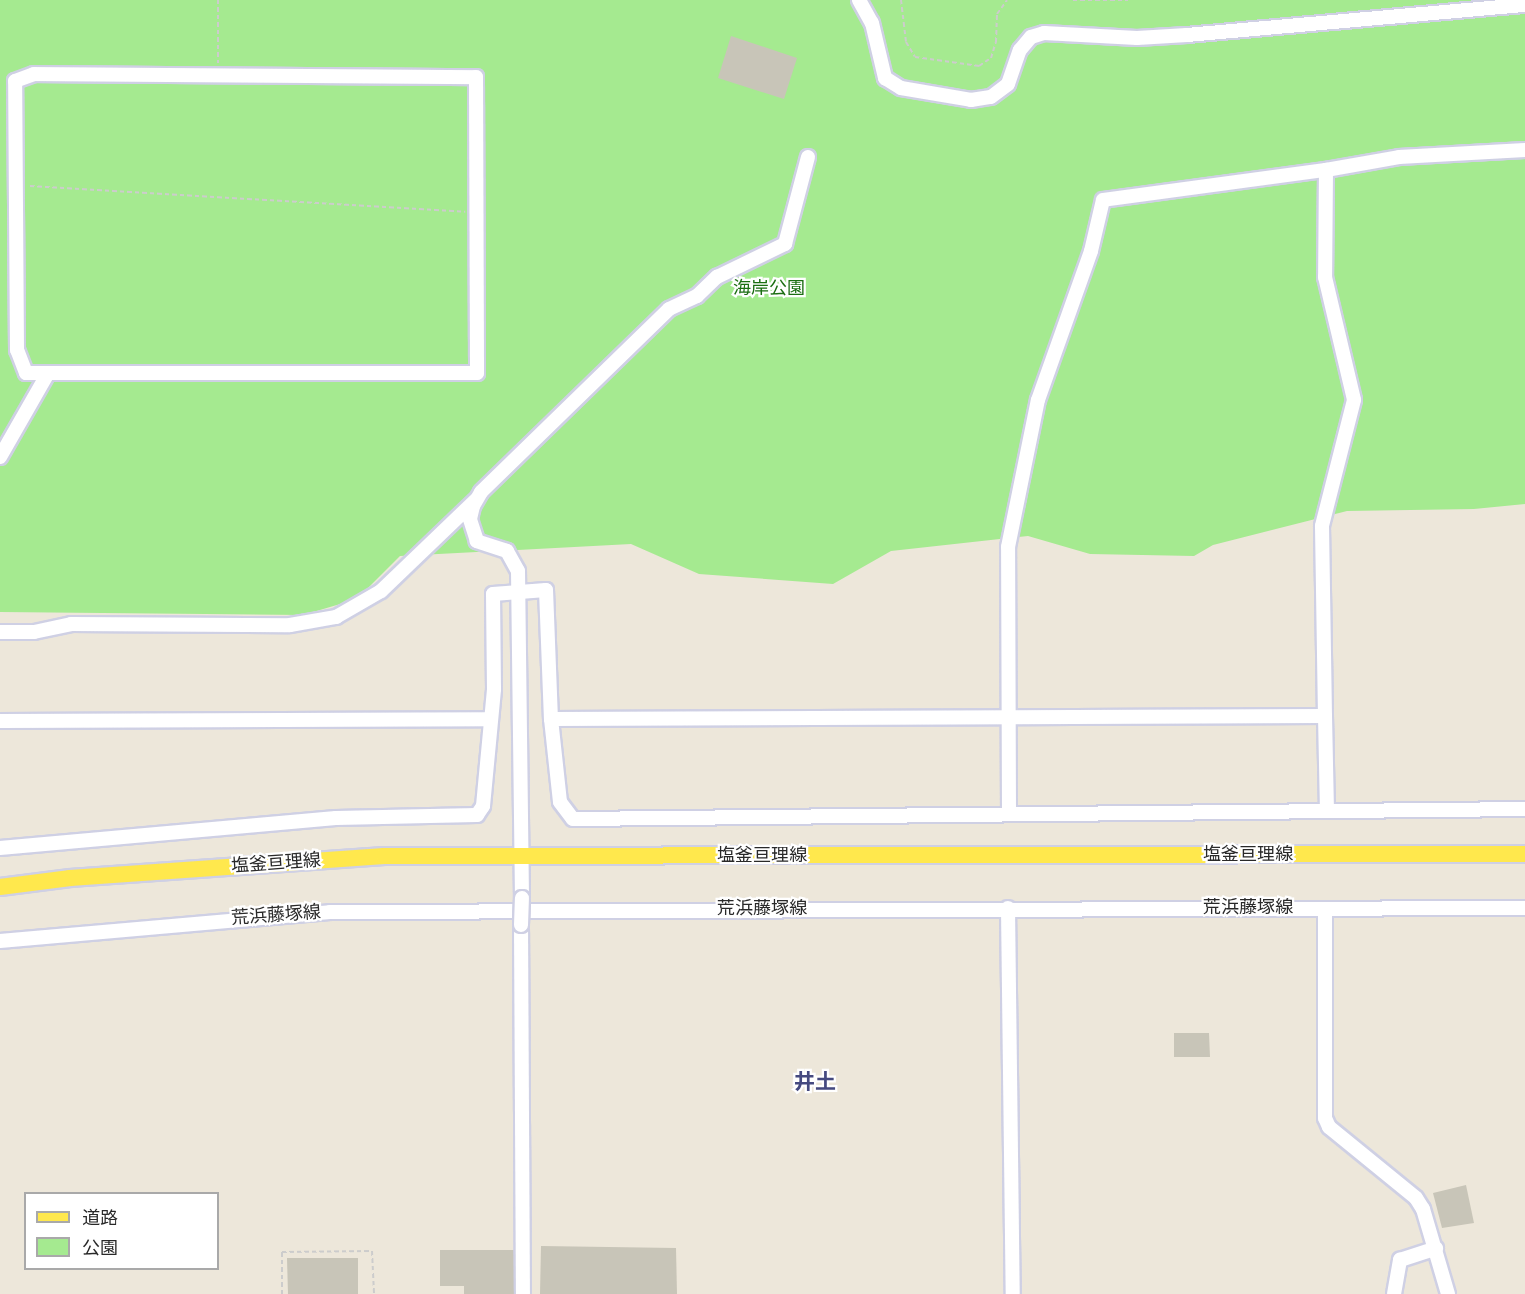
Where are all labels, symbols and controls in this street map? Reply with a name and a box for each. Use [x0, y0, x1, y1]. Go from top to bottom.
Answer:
park label: 海岸公園 [733, 278, 805, 300]
street label: 塩釜亘理線 [1203, 844, 1293, 866]
street label: 塩釜亘理線 [717, 845, 807, 867]
street label: 塩釜亘理線 [230, 850, 322, 878]
street label: 荒浜藤塚線 [1203, 897, 1293, 919]
street label: 荒浜藤塚線 [717, 898, 807, 920]
street label: 荒浜藤塚線 [230, 902, 322, 930]
district label: 井土 [794, 1069, 836, 1095]
legend [24, 1192, 219, 1270]
text: 道路 [82, 1206, 118, 1231]
text: 公園 [82, 1236, 118, 1261]

